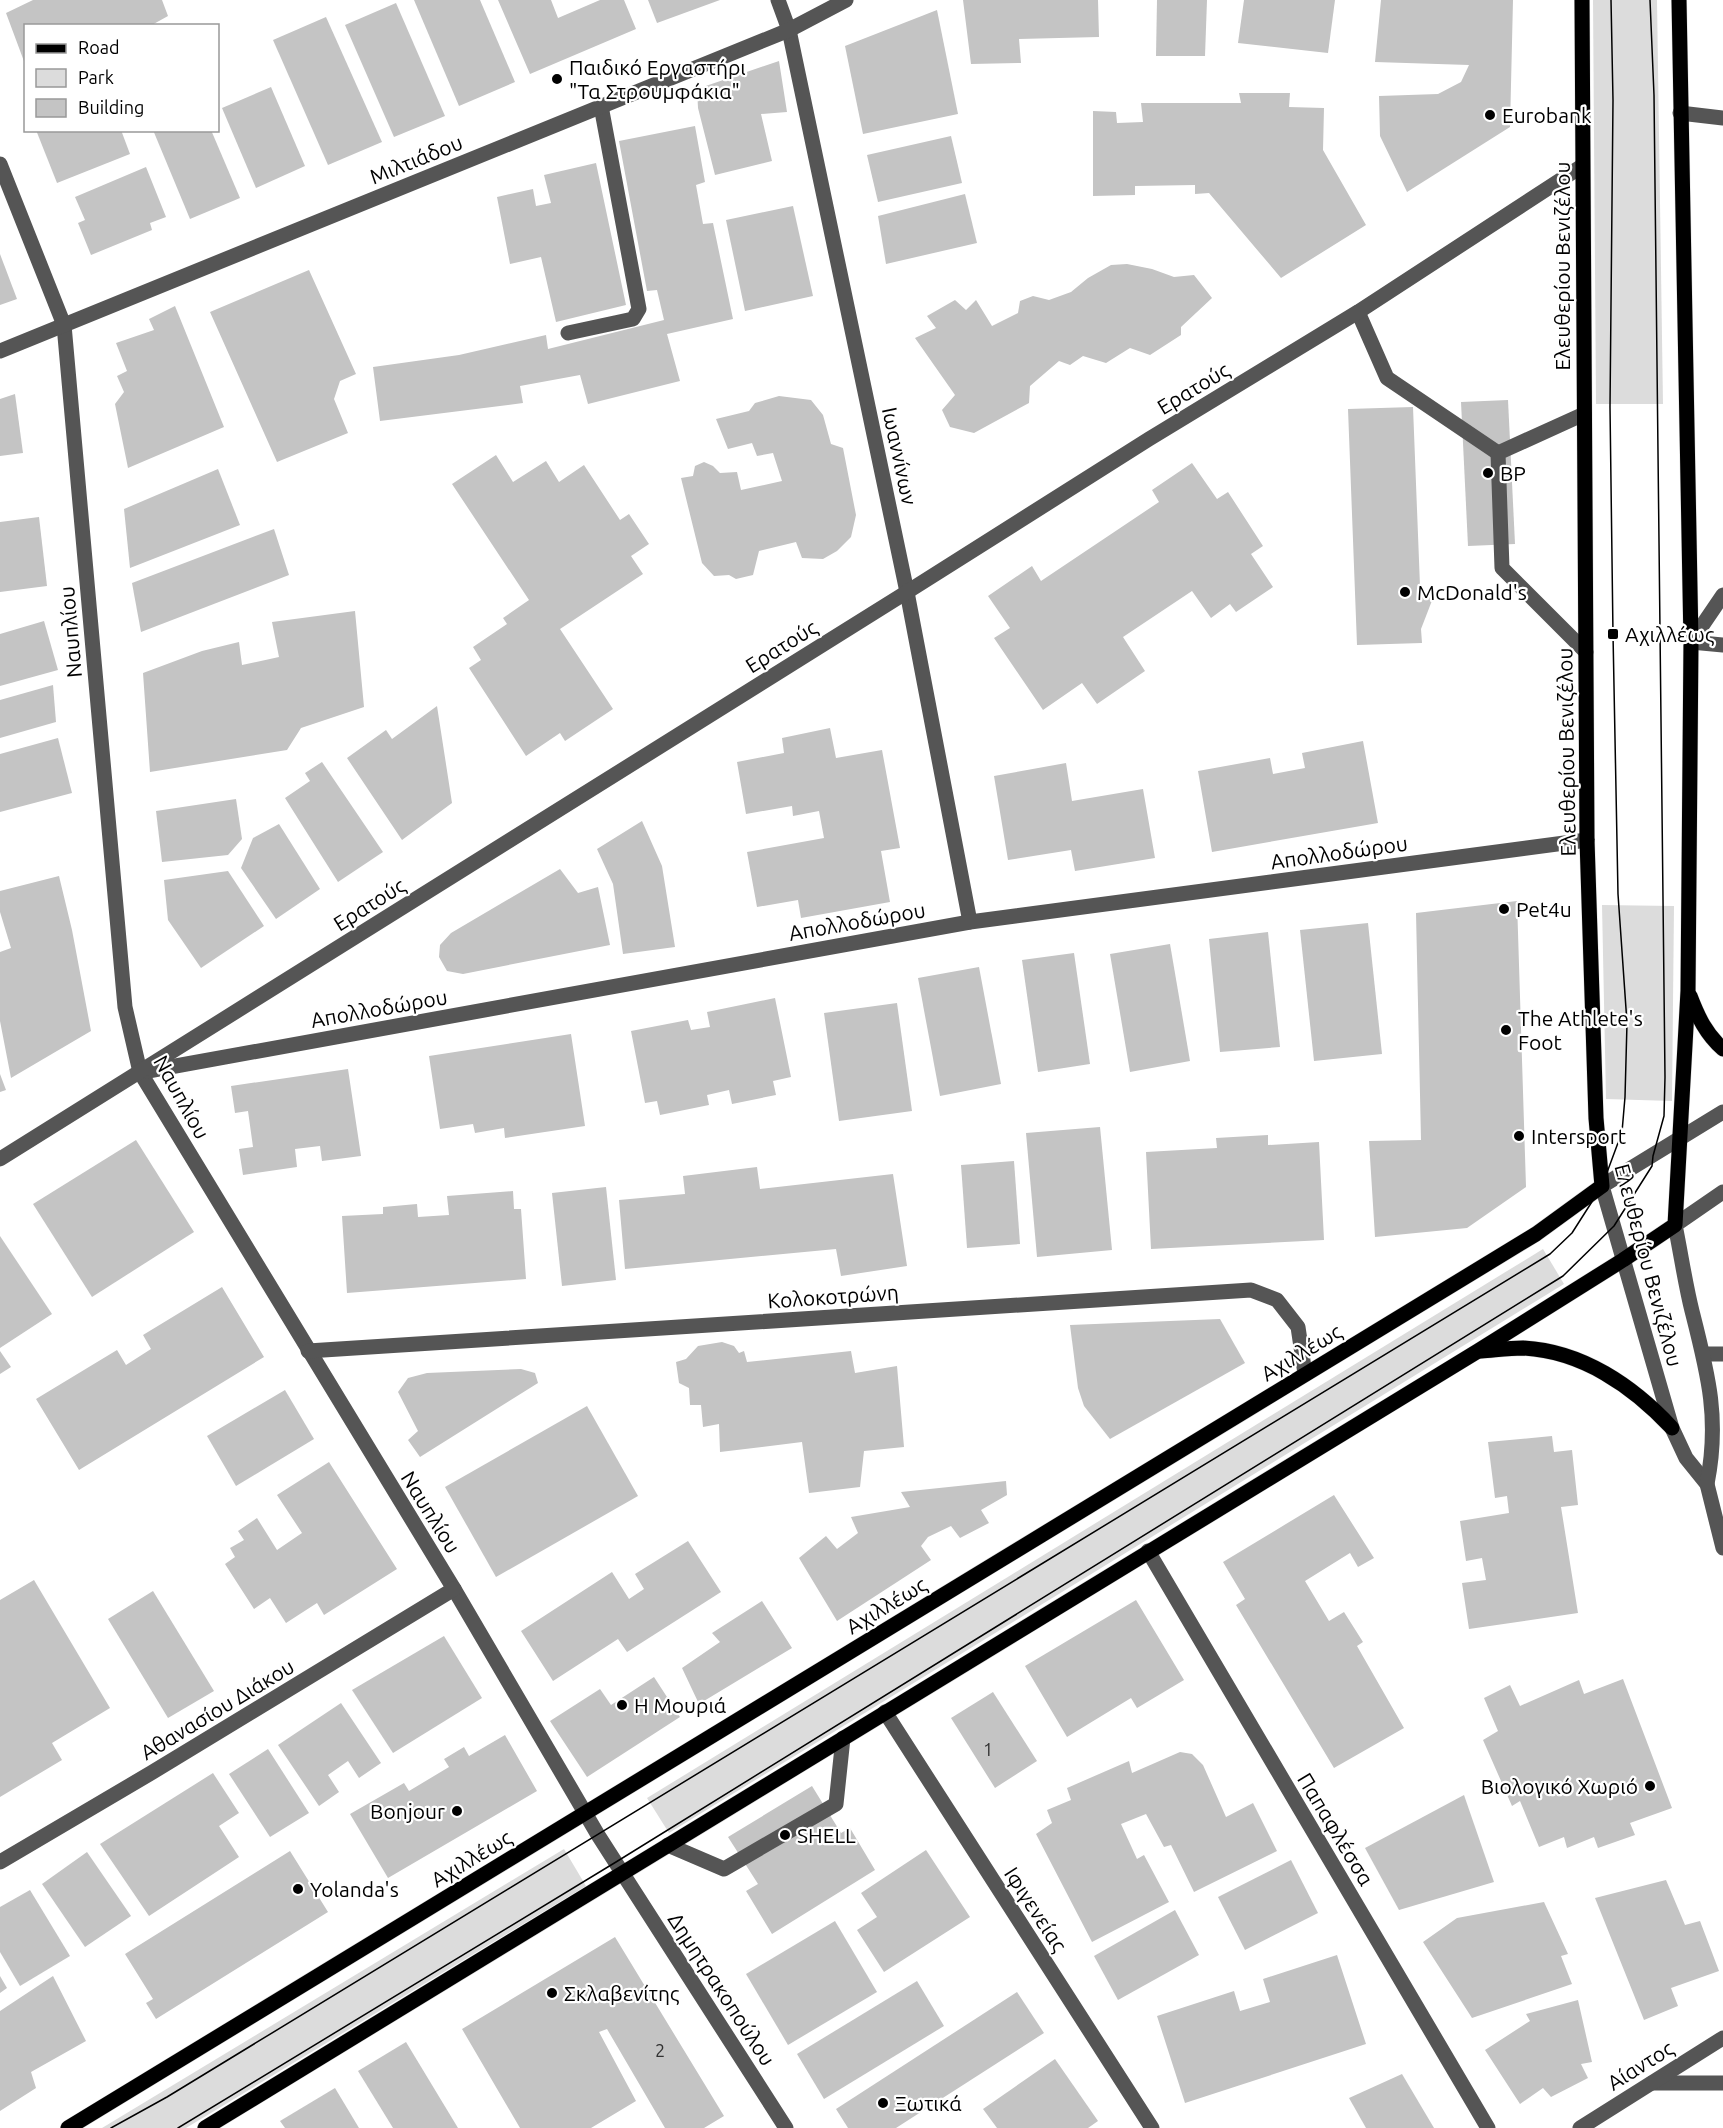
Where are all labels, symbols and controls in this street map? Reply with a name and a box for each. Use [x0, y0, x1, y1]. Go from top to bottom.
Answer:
legend [24, 24, 219, 132]
text: Road [78, 37, 120, 57]
place label: Παιδικό Εργαστήρι "Τα Στρουμφάκια" [569, 55, 746, 103]
text: Park [78, 67, 114, 87]
marker: Παιδικό Εργαστήρι "Τα Στρουμφάκια" [550, 72, 564, 86]
text: Building [78, 97, 144, 117]
place label: Eurobank [1502, 103, 1592, 127]
marker: Eurobank [1483, 108, 1497, 122]
street label: Μιλτιάδου [366, 130, 466, 188]
street label: Ελευθερίου Βενιζέλου [1550, 162, 1574, 370]
street label: Ερατούς [1153, 357, 1234, 419]
street label: Ιωαννίνων [878, 405, 922, 507]
place label: BP [1500, 461, 1526, 485]
marker: BP [1481, 466, 1495, 480]
place label: McDonald's [1417, 580, 1527, 604]
street label: Ναυπλίου [54, 585, 86, 679]
marker: McDonald's [1398, 585, 1412, 599]
street label: Ερατούς [741, 614, 822, 677]
place label: Αχιλλέως [1625, 622, 1715, 646]
marker: Αχιλλέως [1606, 627, 1620, 641]
street label: Ελευθερίου Βενιζέλου [1552, 647, 1580, 857]
street label: Απολλοδώρου [1269, 830, 1409, 874]
street label: Ερατούς [329, 872, 410, 935]
street label: Απολλοδώρου [787, 897, 927, 945]
place label: Pet4u [1516, 897, 1572, 921]
marker: Pet4u [1497, 902, 1511, 916]
street label: Απολλοδώρου [309, 984, 449, 1032]
place label: The Athlete's Foot [1518, 1006, 1643, 1054]
marker: The Athlete's Foot [1499, 1023, 1513, 1037]
street label: Ναυπλίου [149, 1051, 215, 1143]
place label: Intersport [1531, 1124, 1626, 1148]
marker: Intersport [1512, 1129, 1526, 1143]
street label: Ελευθερίου Βενιζέλου [1610, 1161, 1688, 1369]
street label: Κολοκοτρώνη [767, 1279, 899, 1313]
street label: Αχιλλέως [1256, 1318, 1346, 1385]
street label: Ναυπλίου [397, 1467, 465, 1557]
street label: Αχιλλέως [841, 1571, 931, 1638]
street label: Αθανασίου Διάκου [136, 1654, 298, 1764]
place label: Η Μουριά [634, 1693, 727, 1717]
marker: Η Μουριά [615, 1698, 629, 1712]
house number: 1 [983, 1739, 993, 1759]
street label: Παπαφλέσσα [1293, 1768, 1379, 1890]
place label: Βιολογικό Χωριό [1481, 1774, 1638, 1798]
marker: Βιολογικό Χωριό [1643, 1779, 1657, 1793]
place label: Bonjour [370, 1799, 445, 1823]
marker: Bonjour [450, 1804, 464, 1818]
place label: SHELL [797, 1823, 856, 1847]
street label: Αχιλλέως [426, 1824, 516, 1891]
marker: SHELL [778, 1828, 792, 1842]
street label: Ιφιγενείας [1000, 1862, 1072, 1956]
place label: Yolanda's [310, 1877, 399, 1901]
marker: Yolanda's [291, 1882, 305, 1896]
street label: Δημητρακοπούλου [664, 1908, 780, 2070]
place label: Σκλαβενίτης [564, 1981, 680, 2005]
marker: Σκλαβενίτης [545, 1986, 559, 2000]
street label: Αίαντος [1603, 2035, 1678, 2095]
house number: 2 [655, 2040, 665, 2060]
place label: Ξωτικά [895, 2091, 962, 2115]
marker: Ξωτικά [876, 2096, 890, 2110]

